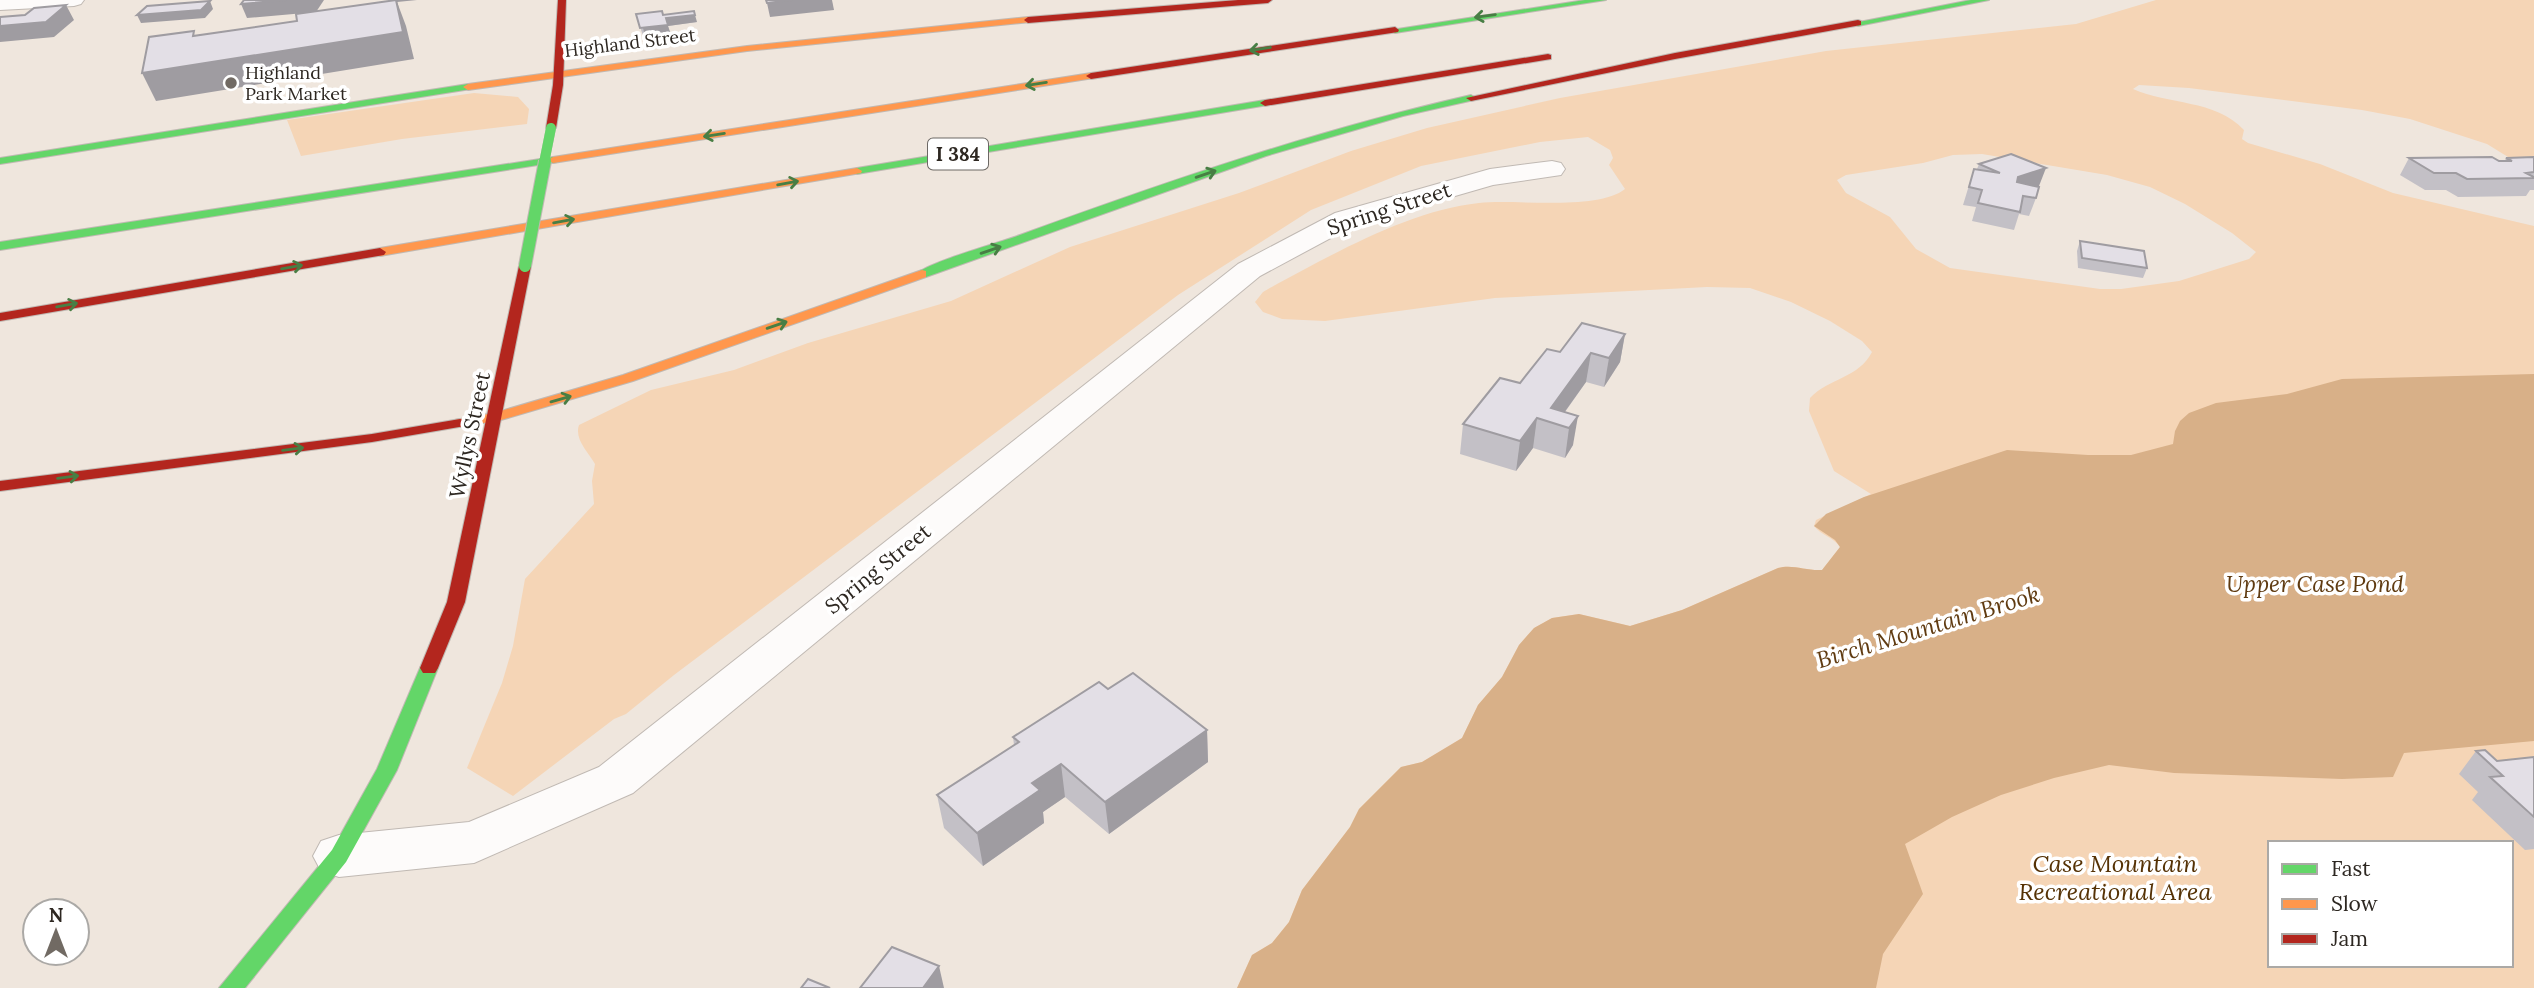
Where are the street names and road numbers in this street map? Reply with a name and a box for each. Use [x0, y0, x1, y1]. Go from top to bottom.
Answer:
street label: Highland Street [563, 23, 697, 62]
road number: I 384 [928, 138, 988, 170]
street label: Spring Street [1323, 176, 1455, 241]
street label: Wyllys Street [443, 368, 496, 501]
street label: Spring Street [819, 517, 937, 620]

